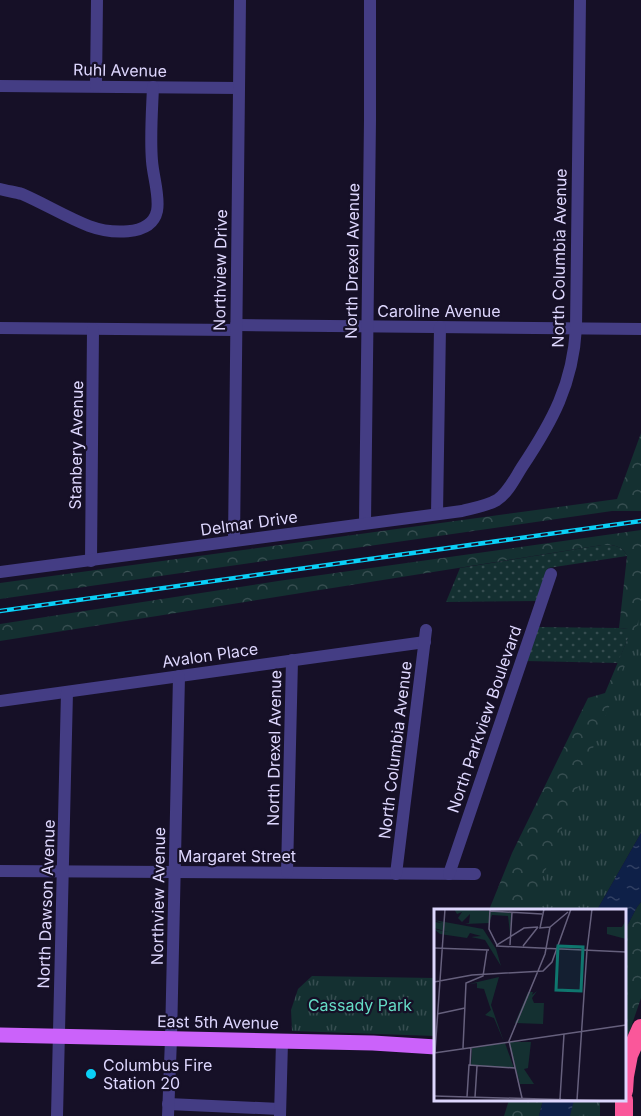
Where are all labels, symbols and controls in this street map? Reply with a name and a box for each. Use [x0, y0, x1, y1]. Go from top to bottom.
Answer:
street label: Ruhl Avenue [73, 59, 167, 81]
street label: North Columbia Avenue [547, 168, 571, 348]
street label: North Drexel Avenue [341, 183, 363, 339]
street label: Northview Drive [209, 209, 231, 331]
street label: Caroline Avenue [377, 301, 501, 321]
street label: Stanbery Avenue [65, 380, 87, 510]
street label: Delmar Drive [199, 506, 299, 540]
street label: North Parkview Boulevard [443, 623, 525, 815]
street label: Avalon Place [161, 638, 259, 672]
street label: North Columbia Avenue [374, 660, 416, 840]
street label: North Drexel Avenue [263, 670, 285, 826]
street label: North Dawson Avenue [33, 819, 59, 989]
street label: Northview Avenue [147, 827, 169, 965]
street label: Margaret Street [178, 846, 296, 866]
inset map [434, 909, 626, 1101]
park label: Cassady Park [308, 995, 412, 1015]
street label: East 5th Avenue [157, 1011, 279, 1033]
place label: Columbus Fire Station 20 [103, 1055, 212, 1093]
marker: Columbus Fire Station 20 [84, 1067, 98, 1081]

